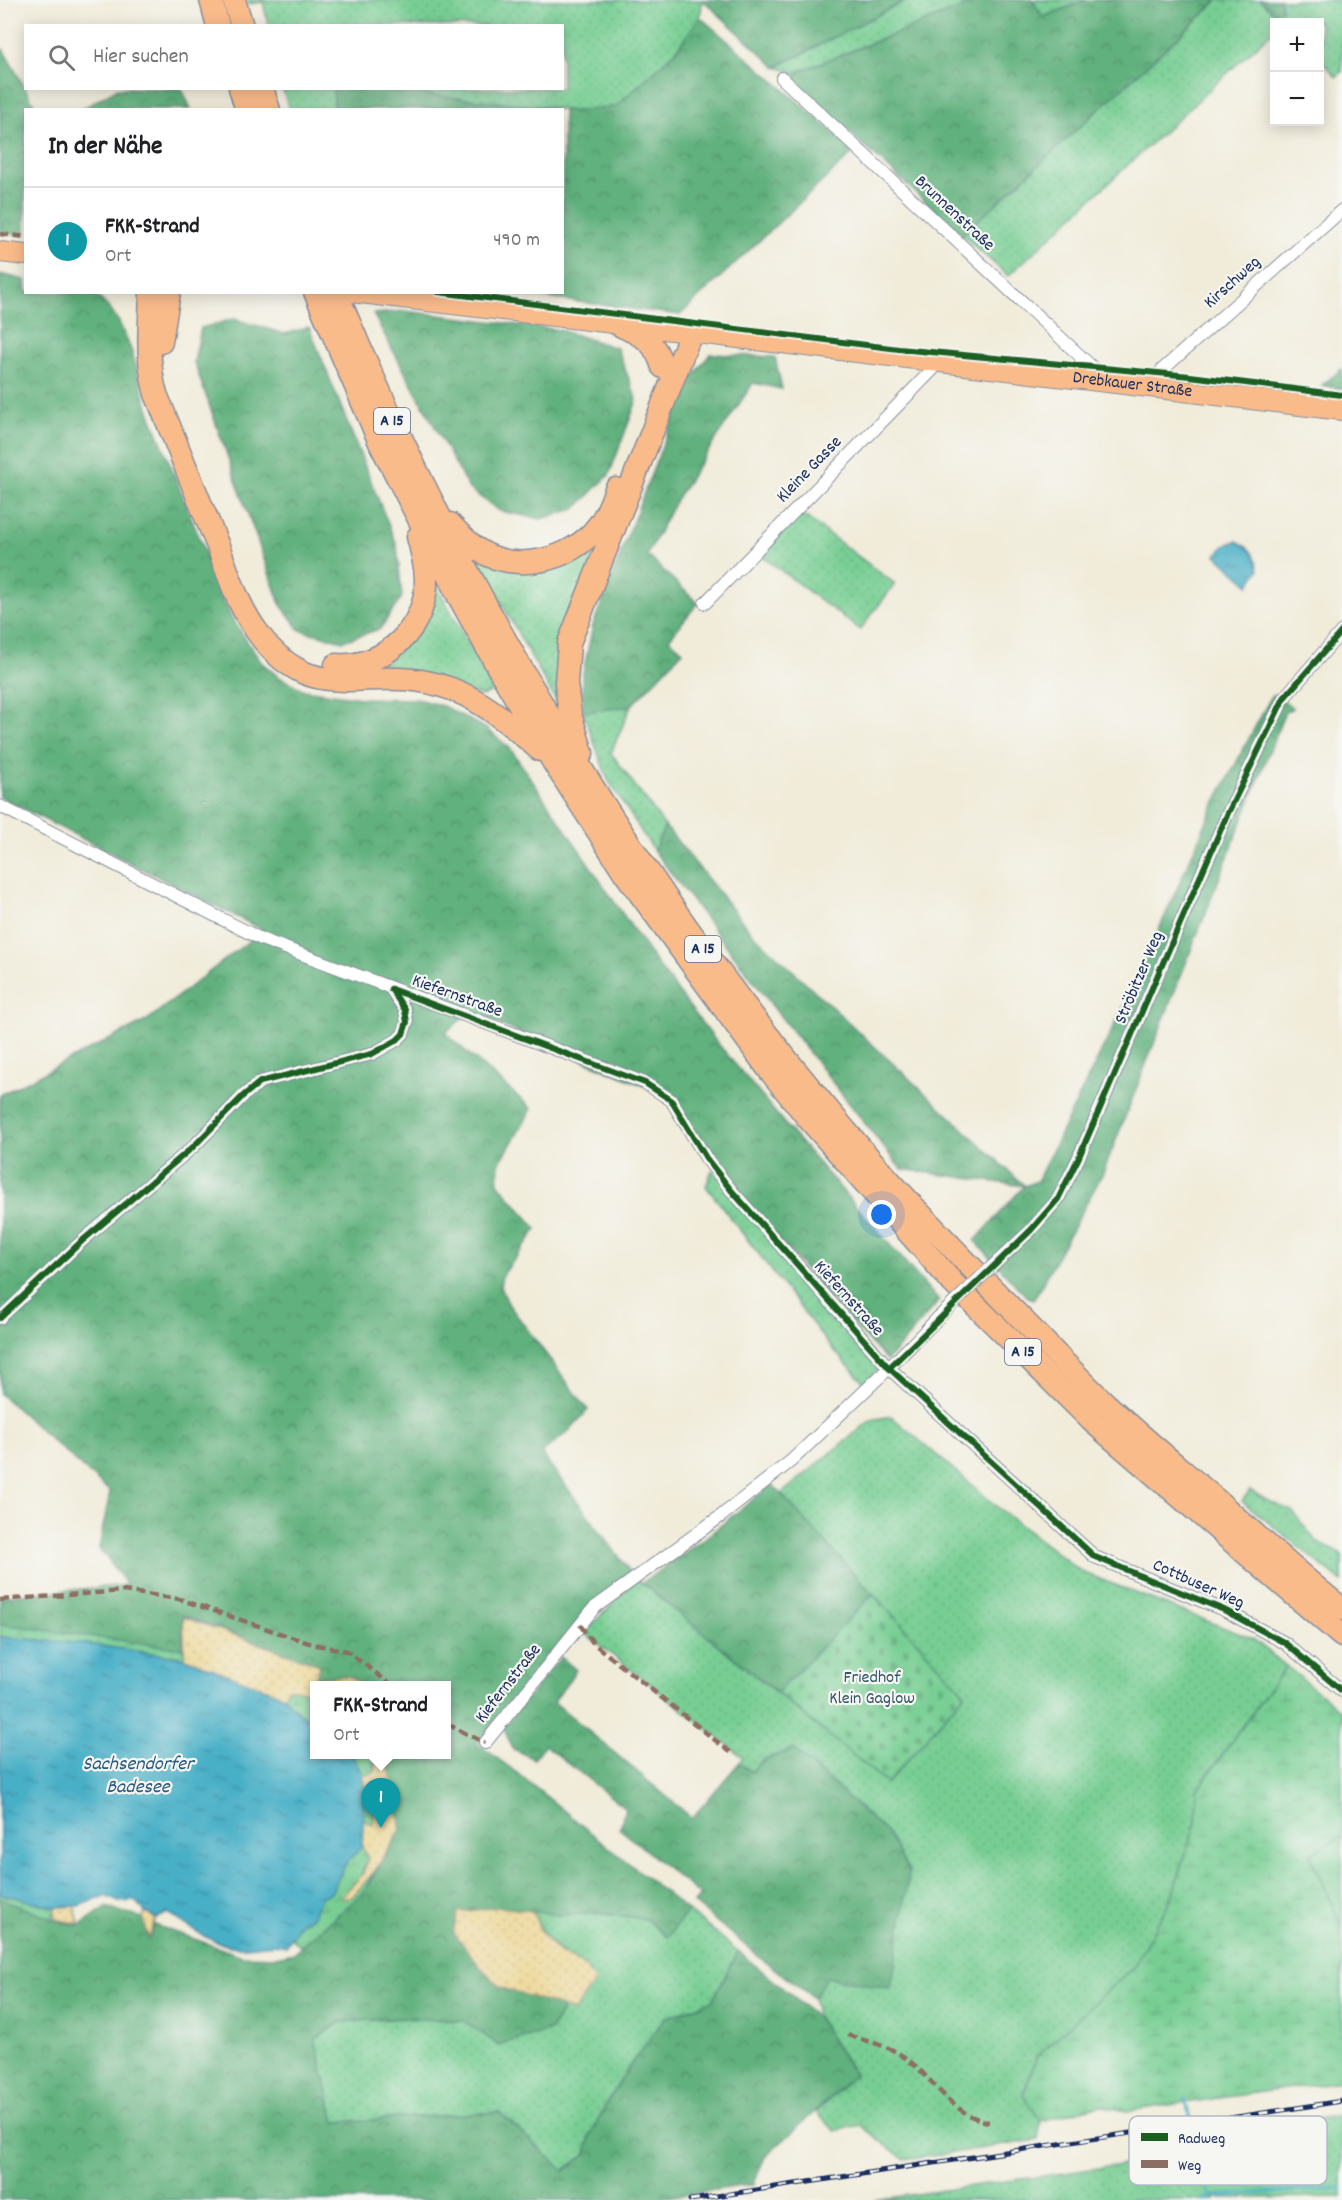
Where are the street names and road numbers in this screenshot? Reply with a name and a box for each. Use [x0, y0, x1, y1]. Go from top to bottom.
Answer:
street label: Brunnenstraße [908, 170, 1000, 258]
street label: Kirschweg [1199, 251, 1267, 315]
street label: Drebkauer Straße [1071, 365, 1194, 405]
road number: A 15 [374, 408, 410, 434]
street label: Kleine Gasse [772, 431, 848, 509]
street label: Ströbitzer Weg [1109, 928, 1171, 1028]
road number: A 15 [685, 936, 721, 962]
street label: Kiefernstraße [408, 969, 506, 1025]
street label: Kiefernstraße [807, 1255, 889, 1343]
road number: A 15 [1005, 1339, 1041, 1365]
street label: Cottbuser Weg [1148, 1554, 1248, 1616]
street label: Kiefernstraße [470, 1639, 548, 1729]

